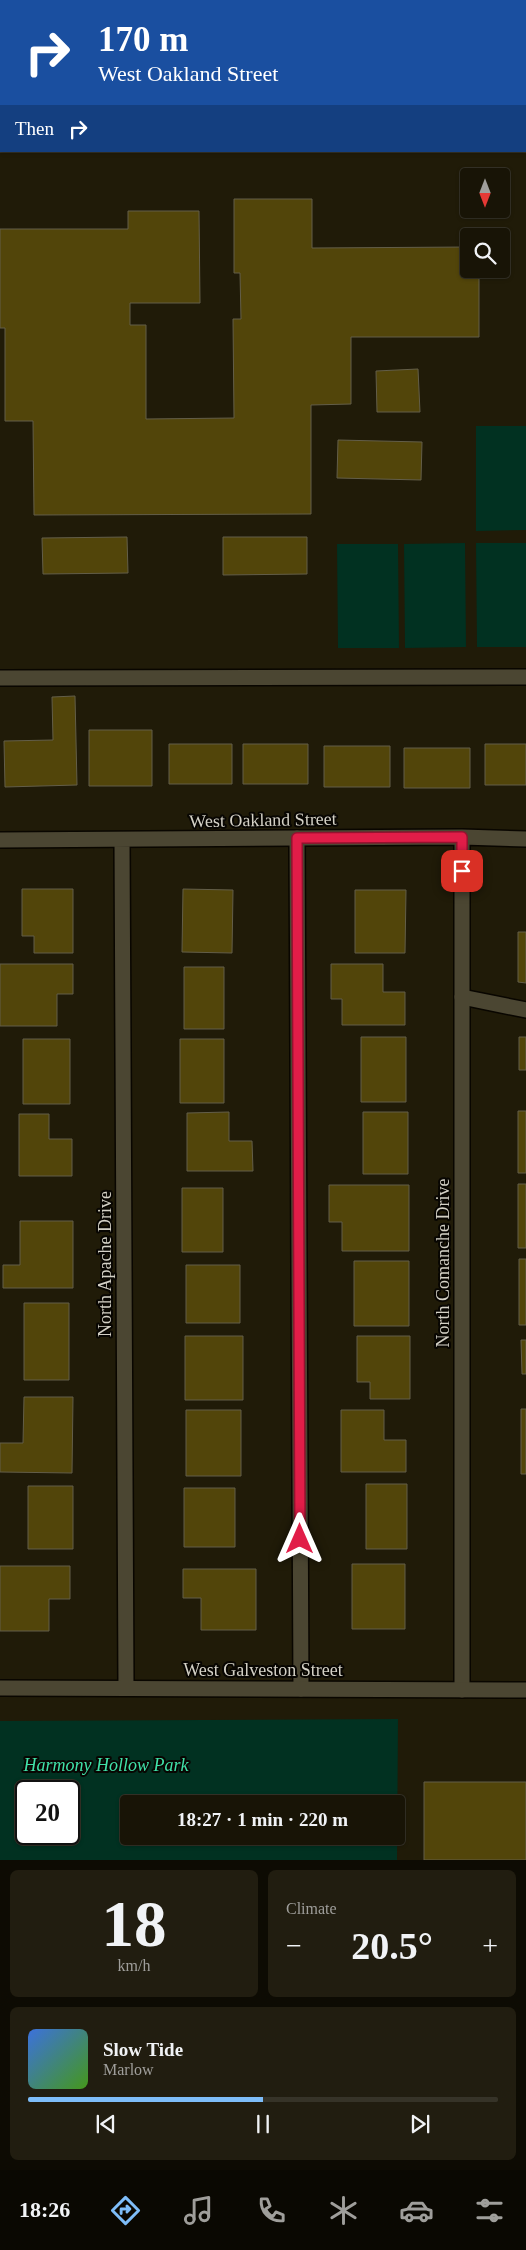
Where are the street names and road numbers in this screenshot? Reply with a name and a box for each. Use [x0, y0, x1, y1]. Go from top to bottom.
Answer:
street label: West Oakland Street [189, 809, 337, 831]
street label: North Comanche Drive [433, 1179, 453, 1347]
street label: North Apache Drive [95, 1191, 115, 1337]
street label: West Galveston Street [183, 1660, 343, 1680]

